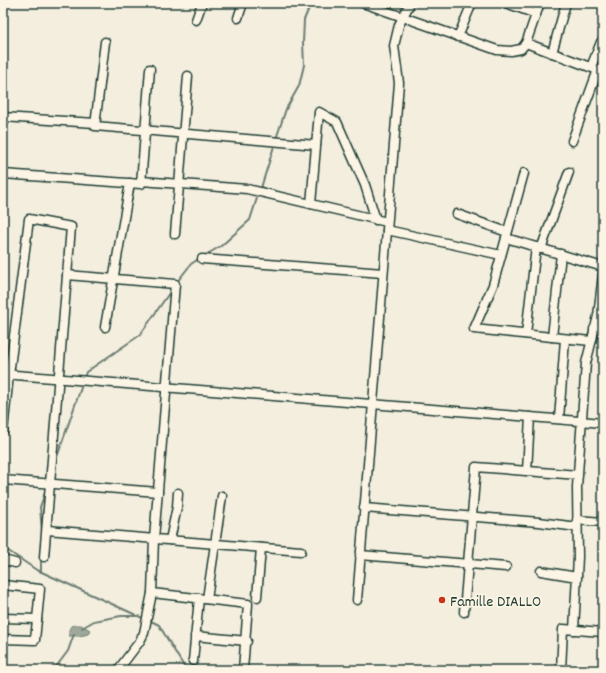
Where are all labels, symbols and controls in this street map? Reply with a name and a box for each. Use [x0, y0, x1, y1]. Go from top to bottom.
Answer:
place label: Famille DIALLO [450, 591, 541, 614]
marker: Famille DIALLO [437, 595, 447, 605]

